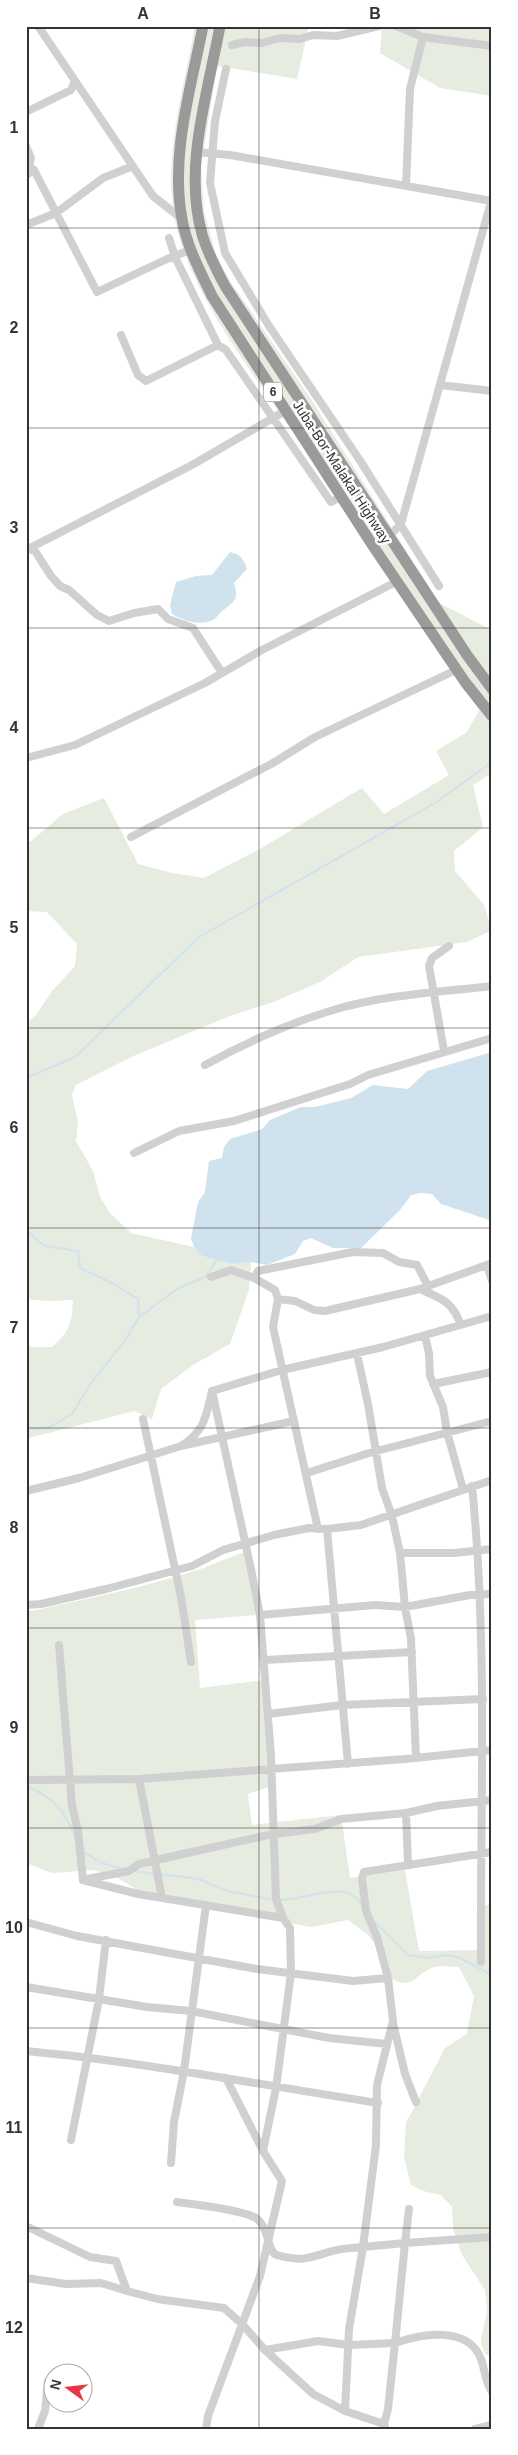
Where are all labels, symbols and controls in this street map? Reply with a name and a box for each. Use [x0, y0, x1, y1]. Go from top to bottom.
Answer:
text: A [137, 5, 149, 22]
text: B [369, 5, 381, 22]
text: 1 [10, 119, 19, 136]
text: 2 [10, 319, 19, 336]
road number: 6 [264, 382, 282, 402]
street label: Juba-Bor-Malakal Highway [290, 397, 394, 547]
text: 3 [10, 519, 19, 536]
text: 4 [10, 719, 19, 736]
text: 5 [10, 919, 19, 936]
text: 6 [10, 1119, 19, 1136]
text: 7 [10, 1319, 19, 1336]
text: 8 [10, 1519, 19, 1536]
text: 9 [10, 1719, 19, 1736]
text: 10 [5, 1919, 23, 1936]
text: 11 [6, 2119, 23, 2136]
text: 12 [5, 2319, 23, 2336]
north arrow [42, 2362, 92, 2412]
text: N [46, 2378, 64, 2392]

